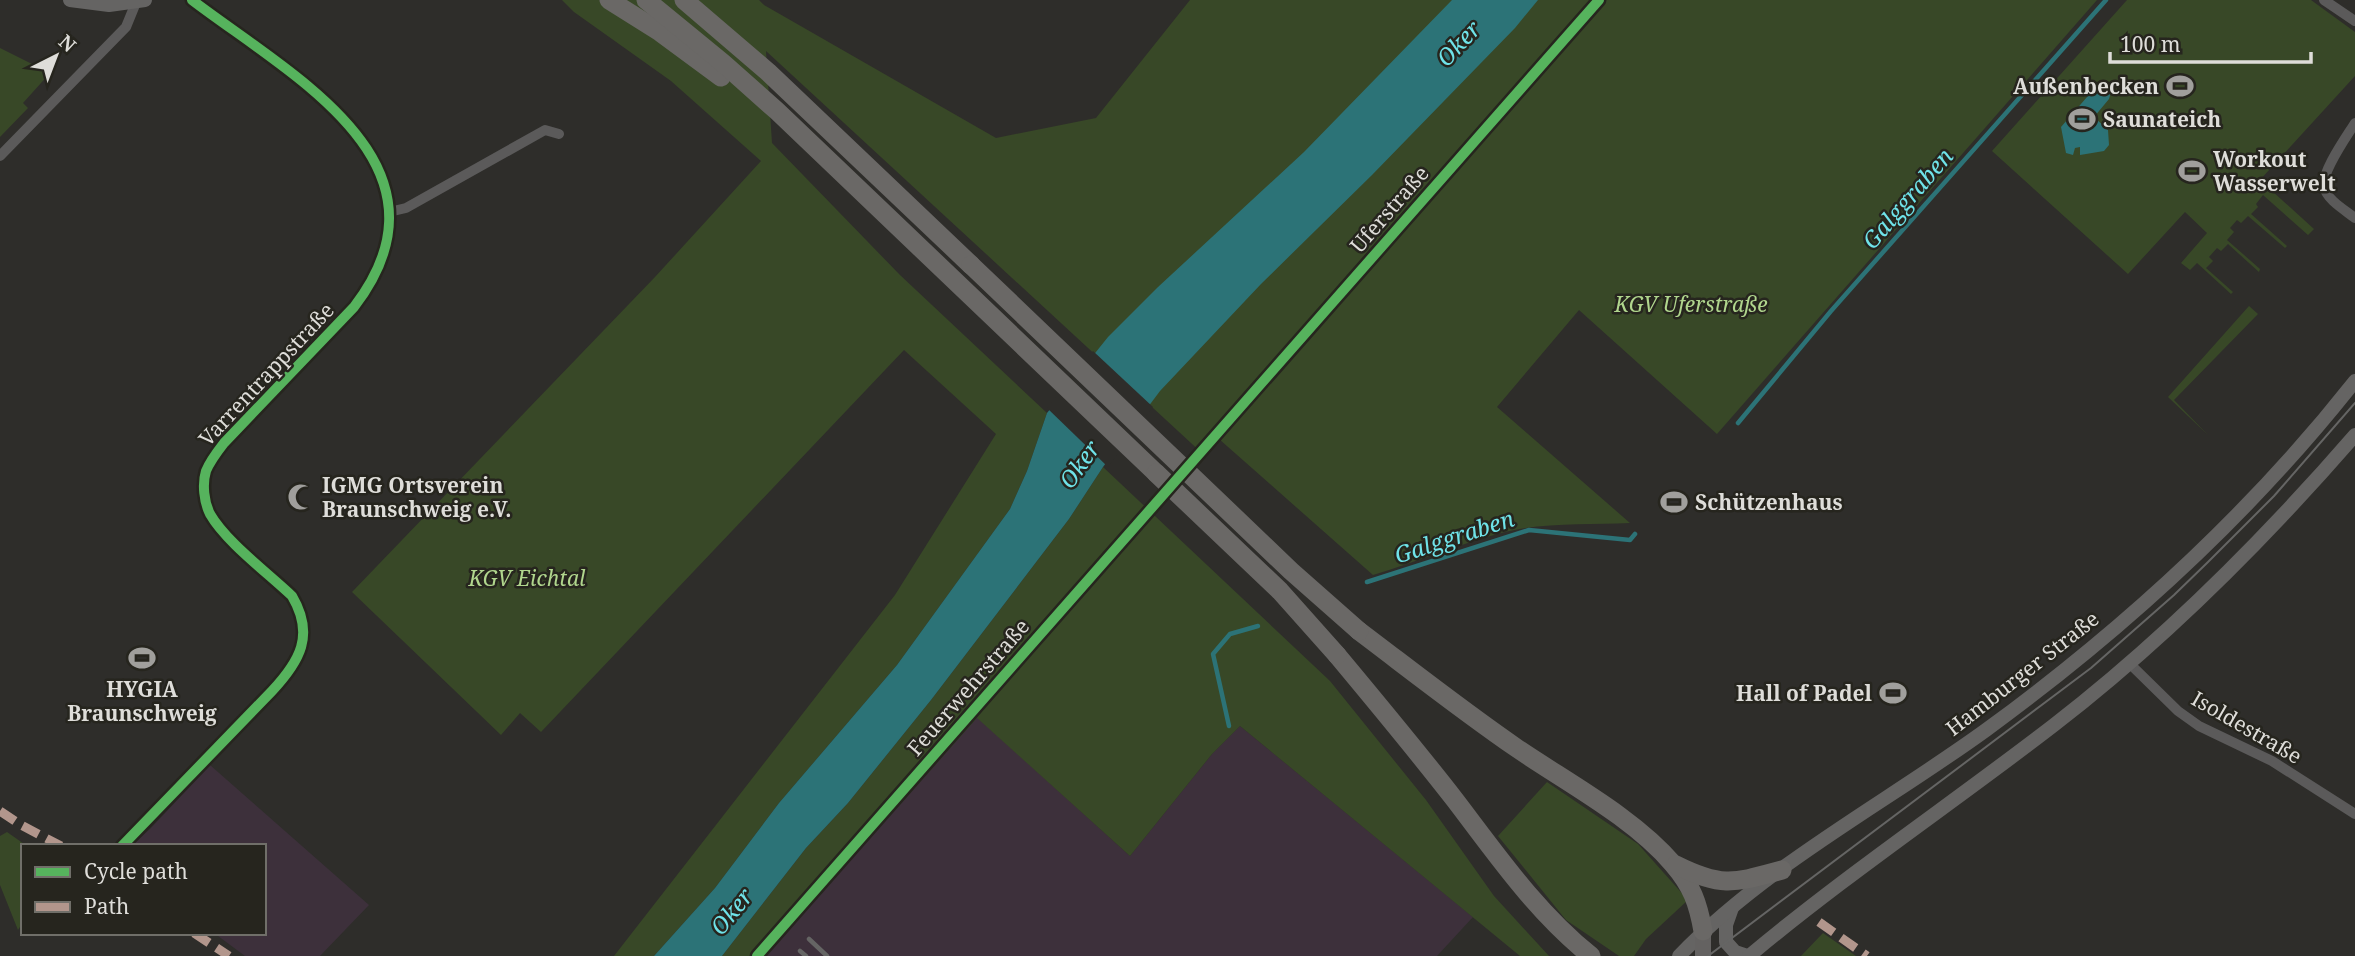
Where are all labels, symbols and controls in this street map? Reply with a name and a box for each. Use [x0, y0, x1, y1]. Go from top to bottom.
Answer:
water label: Oker [1429, 13, 1488, 73]
north arrow [21, 21, 91, 91]
scale bar [2110, 21, 2311, 65]
text: N [53, 29, 82, 58]
text: 100 m [2120, 30, 2181, 58]
sports icon: Außenbecken [2165, 71, 2195, 101]
place label: Außenbecken [2013, 72, 2159, 100]
sports icon: Saunateich [2067, 104, 2097, 134]
place label: Saunateich [2103, 105, 2221, 133]
water label: Galggraben [1854, 141, 1960, 255]
place label: Workout Wasserwelt [2213, 145, 2336, 197]
sports icon: Workout Wasserwelt [2177, 156, 2207, 186]
street label: Uferstraße [1343, 159, 1435, 259]
park label: KGV Uferstraße [1613, 290, 1768, 318]
street label: Varrentrappstraße [192, 296, 340, 452]
water label: Oker [1051, 433, 1107, 494]
place label: IGMG Ortsverein Braunschweig e.V. [322, 471, 511, 523]
mosque icon: IGMG Ortsverein Braunschweig e.V. [286, 482, 316, 512]
sports icon: Schützenhaus [1659, 487, 1689, 517]
place label: Schützenhaus [1695, 488, 1843, 516]
water label: Galggraben [1390, 502, 1518, 570]
park label: KGV Eichtal [467, 564, 586, 592]
street label: Hamburger Straße [1940, 604, 2104, 742]
street label: Feuerwehrstraße [901, 613, 1035, 761]
sports icon: HYGIA Braunschweig [127, 643, 157, 673]
place label: HYGIA Braunschweig [67, 675, 217, 727]
sports icon: Hall of Padel [1878, 678, 1908, 708]
place label: Hall of Padel [1736, 679, 1873, 707]
street label: Isoldestraße [2187, 684, 2307, 770]
legend [21, 844, 266, 935]
text: Cycle path [84, 857, 188, 885]
water label: Oker [702, 881, 760, 941]
text: Path [84, 892, 129, 920]

